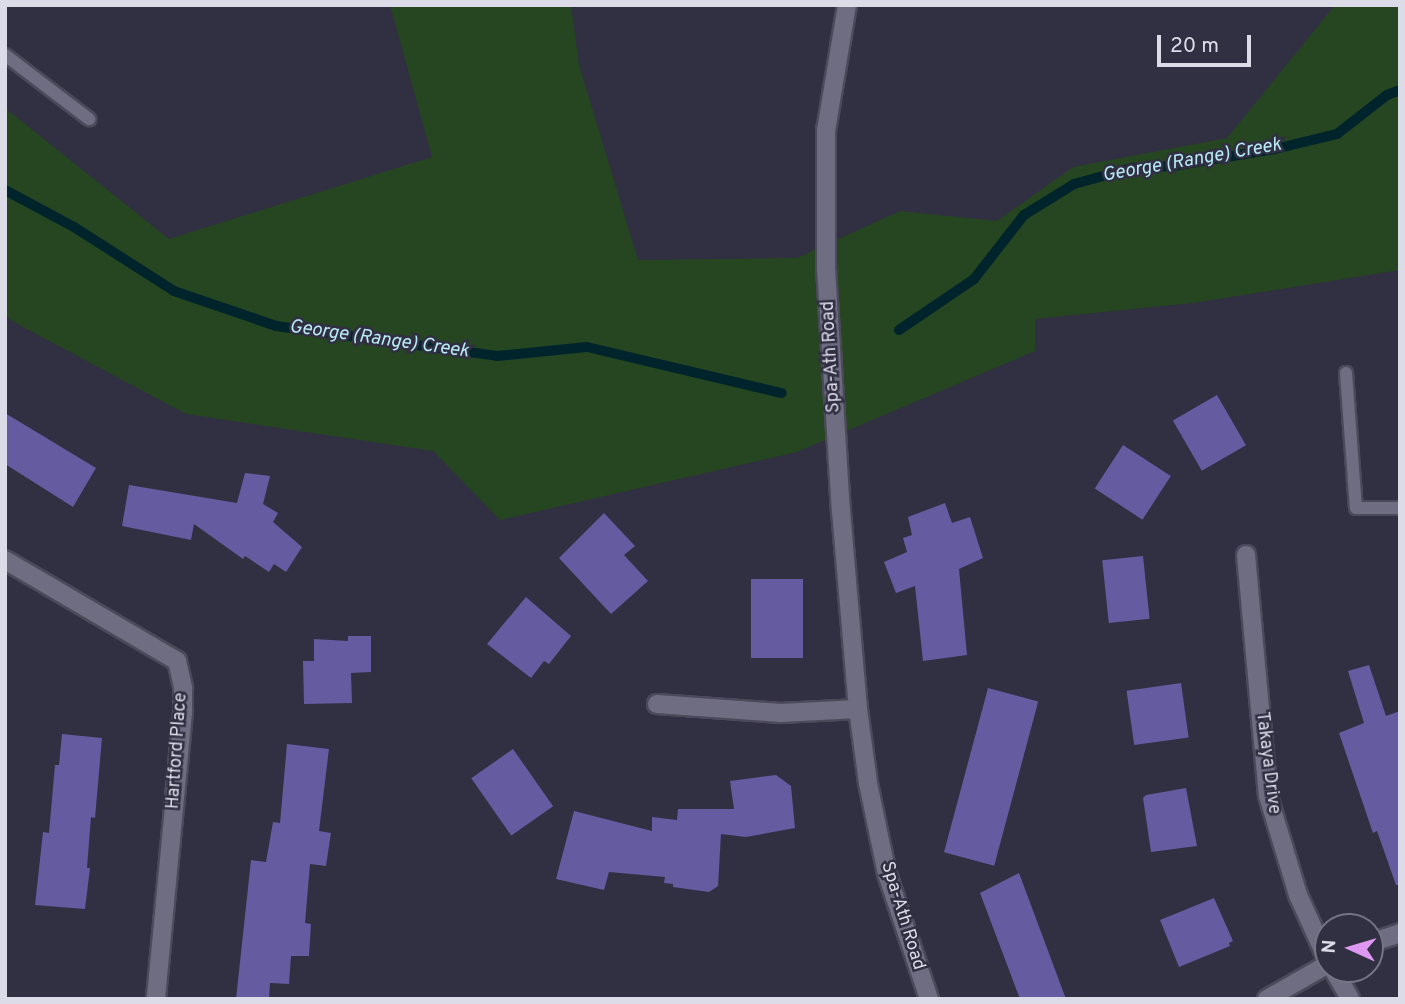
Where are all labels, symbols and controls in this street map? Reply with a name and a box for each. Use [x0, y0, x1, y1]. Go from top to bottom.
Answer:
scale bar [1160, 21, 1254, 65]
text: 20 m [1170, 33, 1219, 60]
water label: George (Range) Creek [1101, 134, 1283, 188]
street label: Spa-Ath Road [818, 300, 846, 414]
water label: George (Range) Creek [288, 316, 470, 364]
street label: Hartford Place [163, 692, 193, 810]
street label: Takaya Drive [1250, 711, 1284, 815]
street label: Spa-Ath Road [875, 859, 929, 973]
north arrow [1314, 913, 1384, 983]
text: N [1318, 939, 1342, 954]

